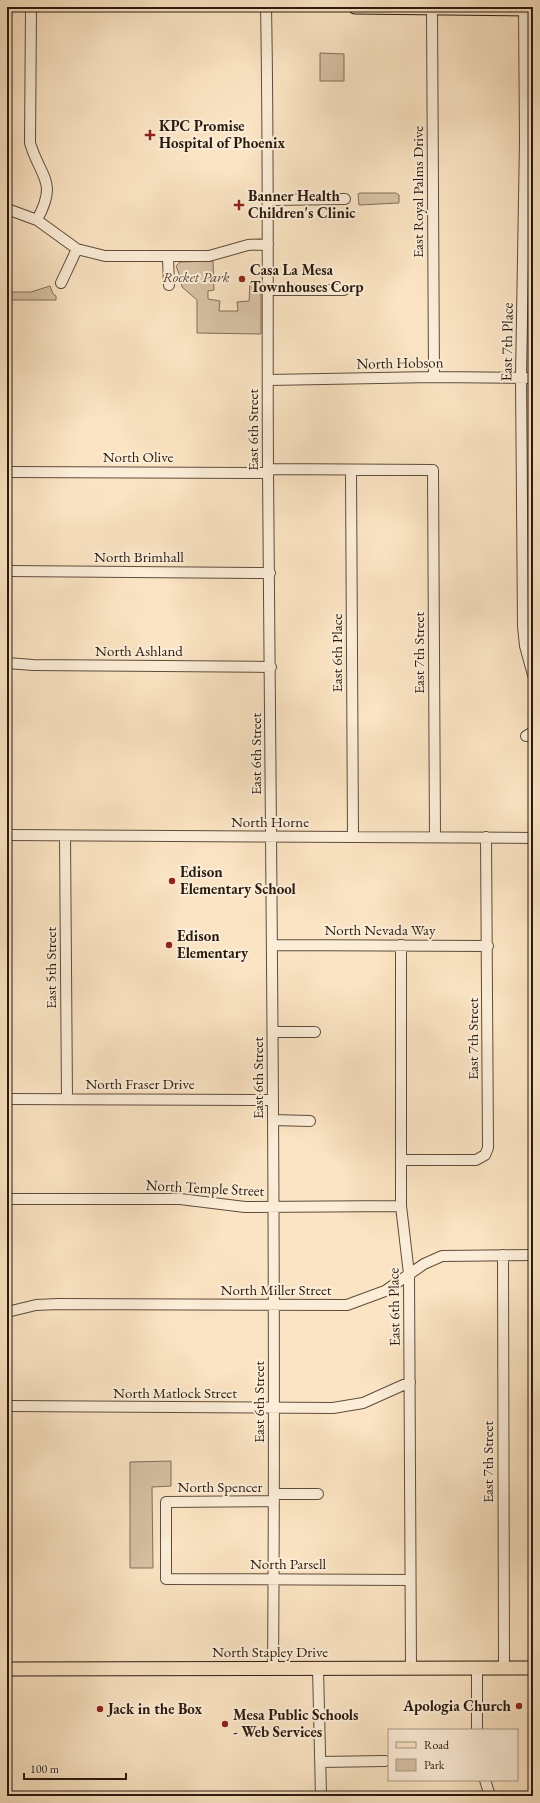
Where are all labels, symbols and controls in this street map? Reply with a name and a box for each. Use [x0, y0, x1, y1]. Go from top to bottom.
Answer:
place label: KPC Promise Hospital of Phoenix [159, 116, 285, 152]
street label: East Royal Palms Drive [408, 126, 427, 258]
marker: KPC Promise Hospital of Phoenix [144, 129, 156, 141]
place label: Banner Health Children's Clinic [248, 186, 355, 222]
marker: Banner Health Children's Clinic [233, 199, 245, 211]
place label: Casa La Mesa Townhouses Corp [250, 260, 364, 296]
park label: Rocket Park [162, 267, 230, 286]
marker: Casa La Mesa Townhouses Corp [237, 274, 247, 284]
street label: East 7th Place [496, 302, 517, 382]
street label: North Hobson [356, 352, 444, 373]
street label: East 6th Street [243, 389, 262, 471]
street label: North Olive [103, 447, 173, 466]
street label: North Brimhall [94, 547, 184, 566]
street label: East 7th Street [409, 612, 428, 694]
street label: East 6th Place [327, 613, 346, 692]
street label: North Ashland [95, 641, 183, 660]
street label: East 6th Street [246, 713, 265, 795]
street label: North Horne [231, 812, 309, 831]
place label: Edison Elementary School [180, 862, 297, 898]
marker: Edison Elementary School [167, 876, 177, 886]
street label: North Nevada Way [324, 920, 436, 939]
place label: Edison Elementary [177, 926, 249, 962]
street label: East 5th Street [41, 927, 60, 1009]
marker: Edison Elementary [164, 940, 174, 950]
street label: East 7th Street [463, 998, 482, 1080]
street label: East 6th Street [248, 1037, 267, 1119]
street label: North Fraser Drive [85, 1074, 195, 1093]
street label: North Temple Street [145, 1175, 265, 1200]
street label: East 6th Place [383, 1267, 404, 1347]
street label: North Miller Street [221, 1280, 332, 1299]
street label: East 6th Street [249, 1361, 268, 1443]
street label: North Matlock Street [113, 1383, 237, 1402]
street label: East 7th Street [478, 1421, 497, 1503]
street label: North Spencer [178, 1477, 262, 1496]
street label: North Parsell [250, 1554, 326, 1573]
street label: North Stapley Drive [212, 1642, 328, 1661]
place label: Apologia Church [402, 1696, 512, 1715]
place label: Jack in the Box [106, 1699, 202, 1718]
marker: Apologia Church [514, 1701, 524, 1711]
marker: Jack in the Box [95, 1704, 105, 1714]
place label: Mesa Public Schools - Web Services [233, 1705, 359, 1741]
marker: Mesa Public Schools - Web Services [220, 1719, 230, 1729]
legend [388, 1729, 518, 1781]
text: Road [424, 1737, 450, 1753]
scale bar [24, 1755, 126, 1781]
text: Park [424, 1757, 445, 1773]
text: 100 m [30, 1761, 60, 1777]

